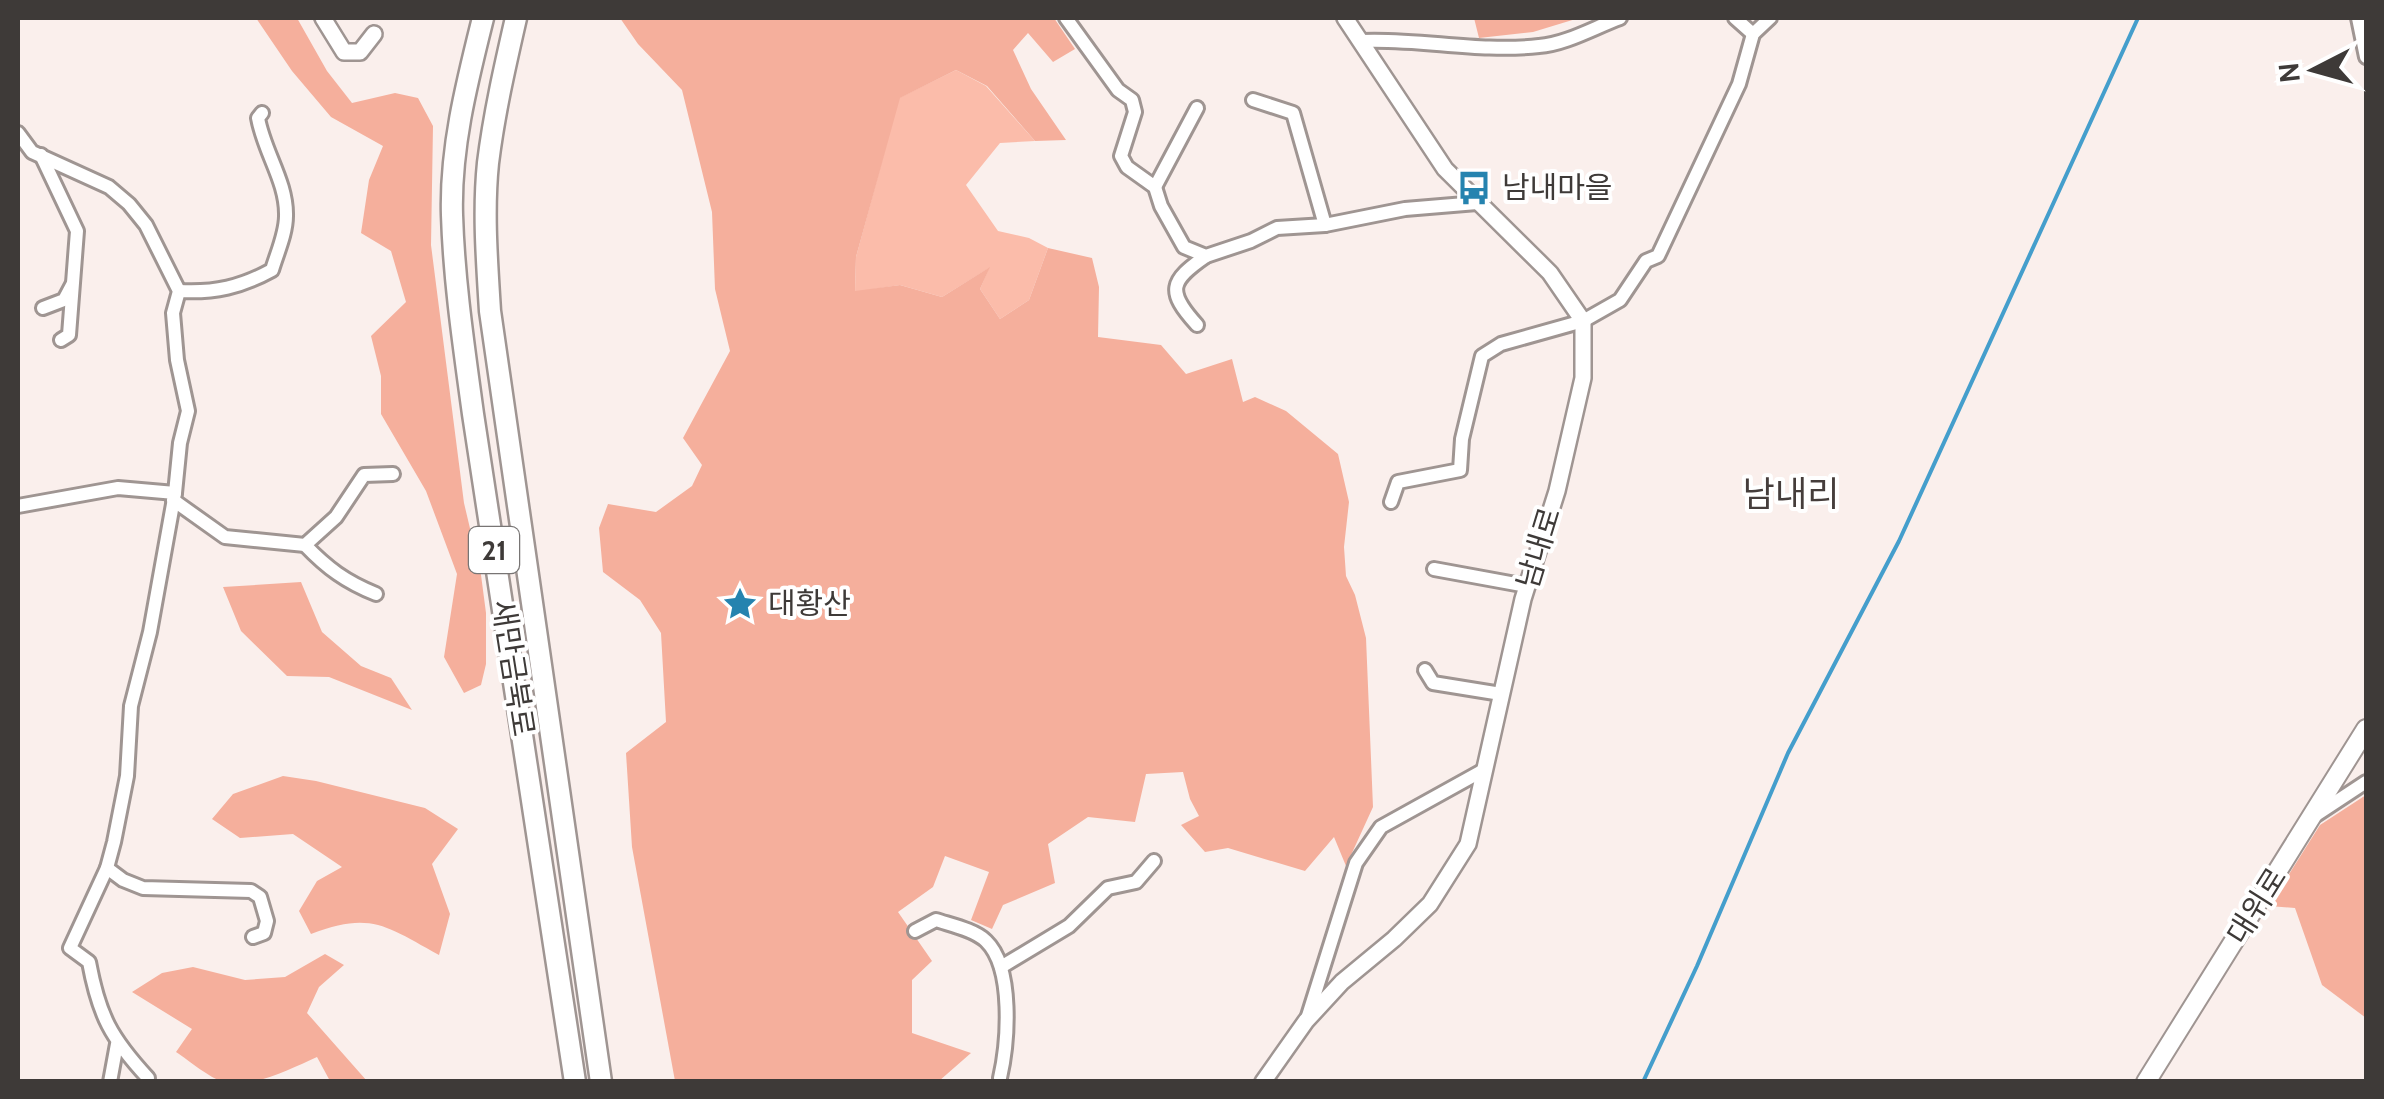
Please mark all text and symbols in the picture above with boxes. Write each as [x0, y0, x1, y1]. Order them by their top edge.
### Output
north arrow [2264, 20, 2364, 120]
text: N [2271, 61, 2307, 84]
bus stop icon: 남내마을 [1455, 169, 1493, 207]
place label: 남내마을 [1502, 169, 1612, 206]
district label: 남내리 [1743, 472, 1839, 515]
street label: 남내로 [1509, 503, 1568, 593]
road number: 21 [469, 527, 519, 573]
place icon: 대황산 [721, 585, 759, 623]
place label: 대황산 [768, 585, 851, 622]
street label: 새만금북로 [484, 597, 543, 739]
street label: 대위로 [2219, 861, 2294, 951]

